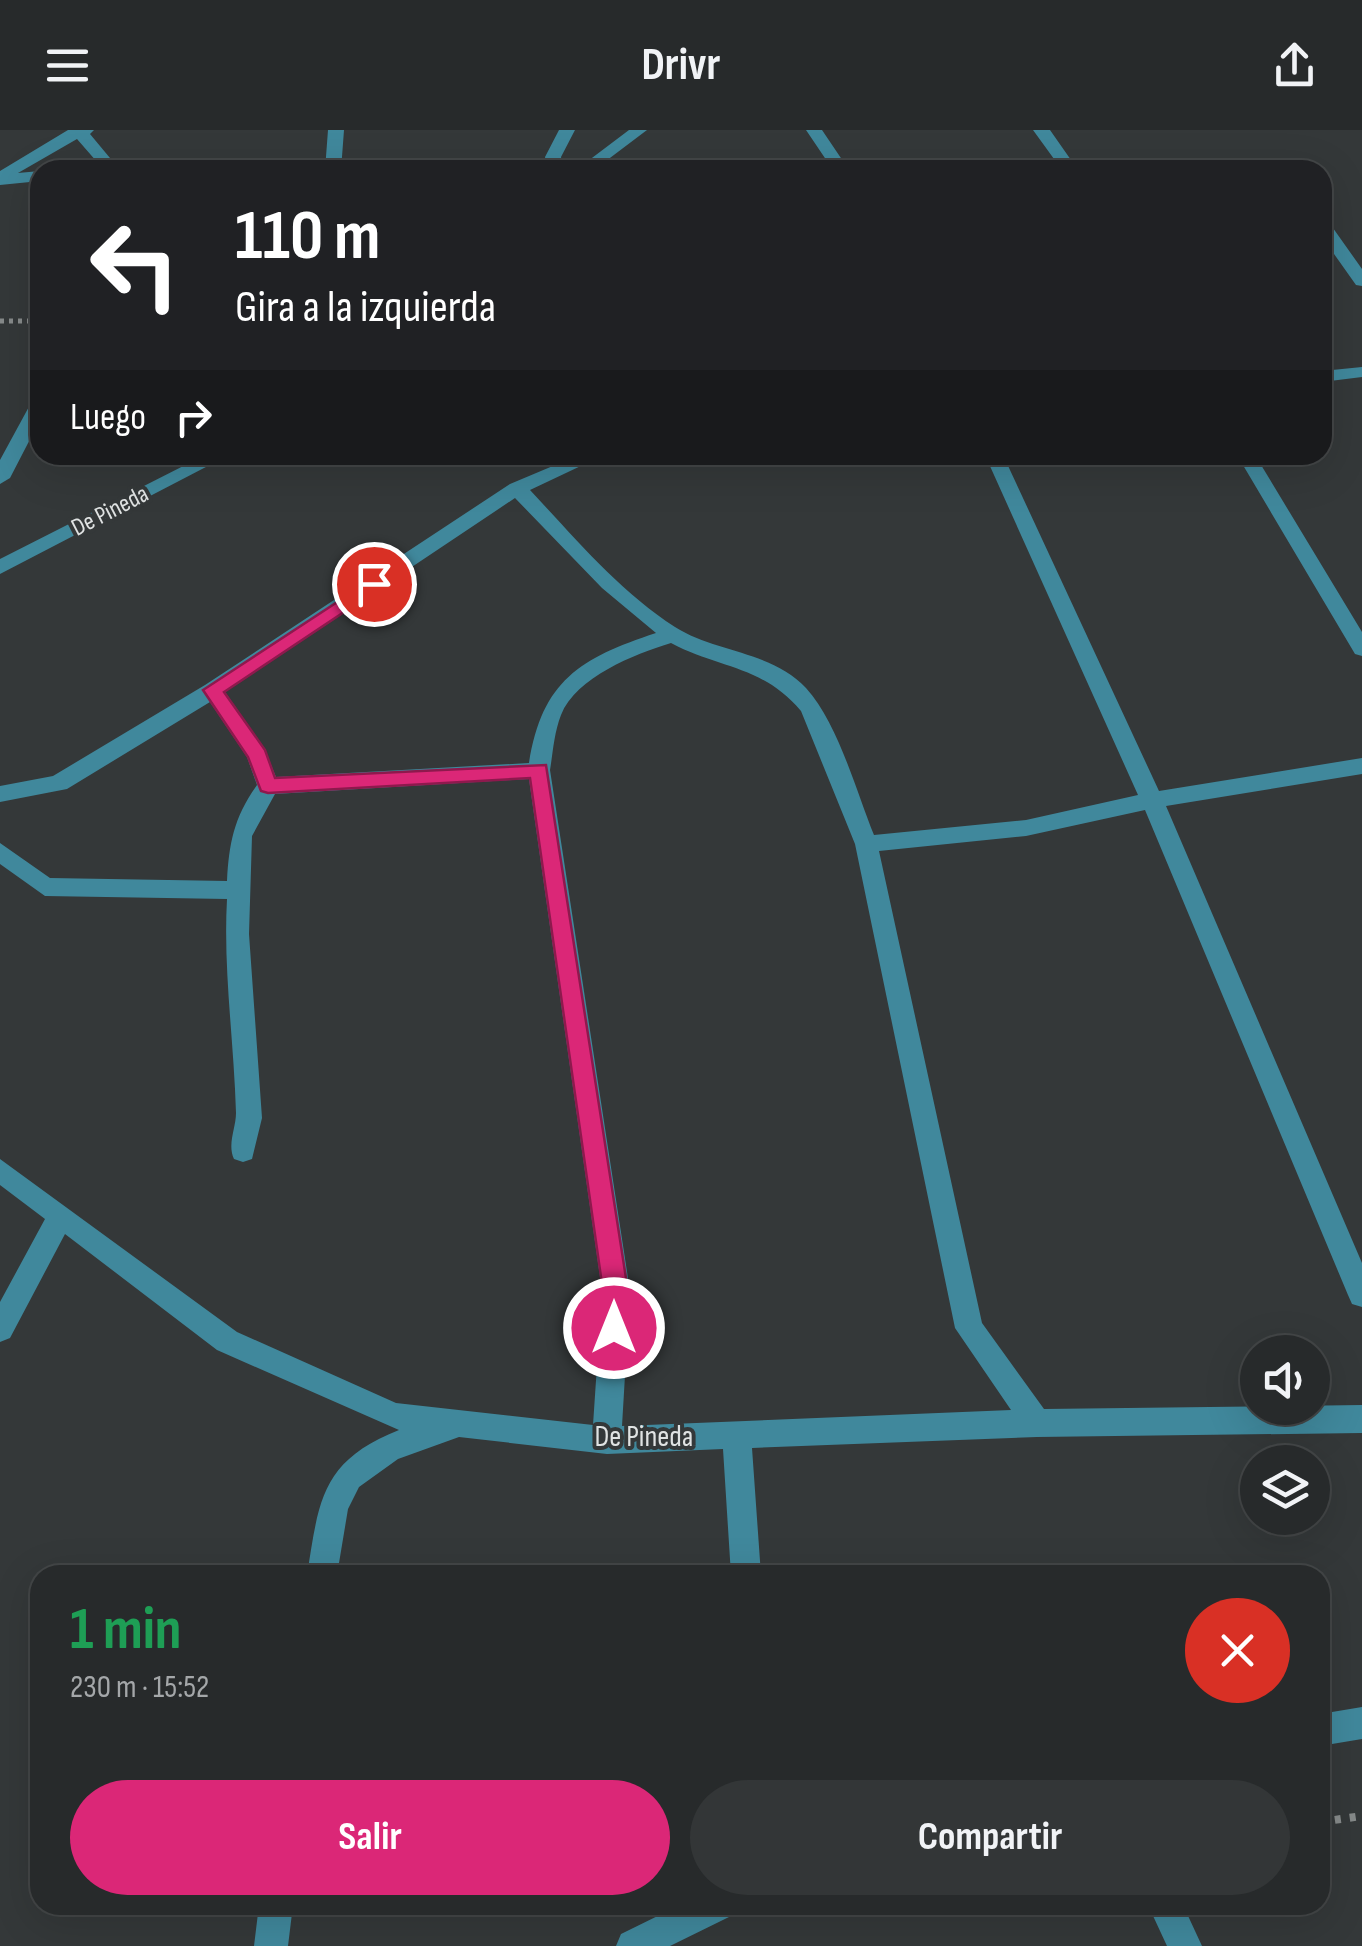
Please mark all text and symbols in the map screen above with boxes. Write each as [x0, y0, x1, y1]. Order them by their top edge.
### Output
icon: menu [40, 38, 95, 93]
text: Drivr [641, 38, 721, 93]
icon: share [1267, 38, 1322, 93]
text: 110 m [235, 195, 381, 279]
icon: left [70, 200, 200, 330]
text: Gira a la izquierda [235, 280, 496, 335]
icon: right [166, 390, 221, 445]
text: Luego [70, 395, 146, 440]
street label: De Pineda [66, 479, 154, 543]
pin [332, 542, 417, 627]
icon: arrive [347, 557, 402, 612]
position arrow [562, 1276, 666, 1380]
map controls [1240, 1335, 1330, 1535]
button: sound [1240, 1335, 1330, 1425]
street label: De Pineda [595, 1419, 693, 1455]
button: layers [1240, 1445, 1330, 1535]
text: 1 min [70, 1594, 182, 1666]
button: close [1185, 1598, 1290, 1703]
text: 230 m · 15:52 [70, 1668, 209, 1707]
button: Salir [70, 1780, 670, 1895]
button: Compartir [690, 1780, 1290, 1895]

